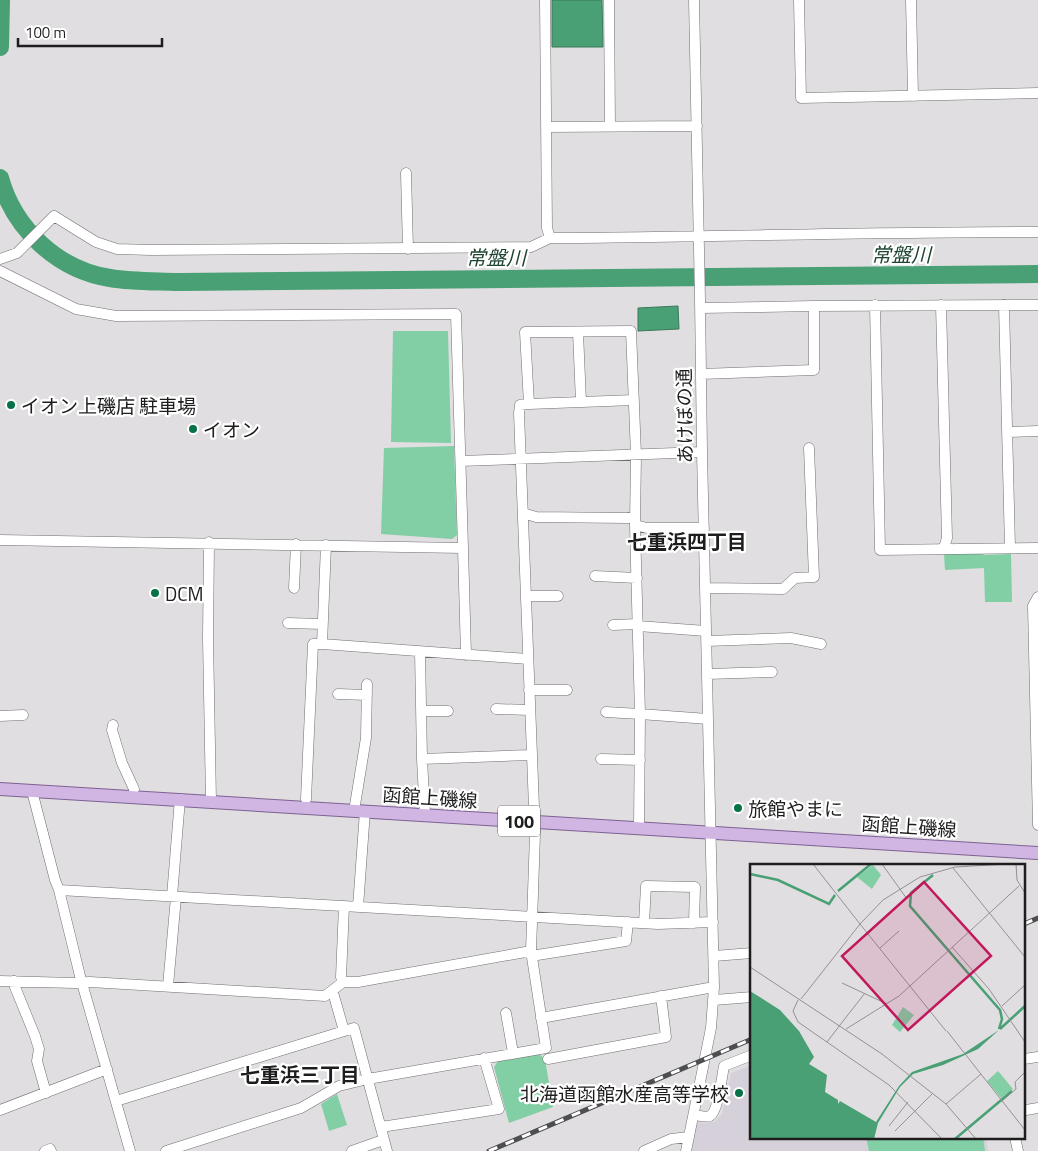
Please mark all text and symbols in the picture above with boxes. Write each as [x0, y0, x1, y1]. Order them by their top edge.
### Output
scale bar [18, 15, 161, 47]
text: 100 m [25, 21, 66, 44]
water label: 常盤川 [871, 239, 933, 270]
water label: 常盤川 [466, 242, 528, 273]
street label: あけぼの通 [669, 368, 699, 464]
place label: イオン上磯店 駐車場 [21, 391, 196, 420]
marker: イオン上磯店 駐車場 [5, 399, 17, 411]
place label: イオン [203, 415, 260, 444]
marker: イオン [187, 423, 199, 435]
district label: 七重浜四丁目 [627, 526, 747, 557]
place label: DCM [165, 579, 204, 608]
marker: DCM [149, 587, 161, 599]
street label: 函館上磯線 [382, 779, 478, 815]
place label: 旅館やまに [748, 794, 843, 823]
marker: 旅館やまに [732, 802, 744, 814]
road number: 100 [498, 806, 540, 836]
street label: 函館上磯線 [861, 808, 957, 844]
inset map [750, 864, 1026, 1138]
district label: 七重浜三丁目 [240, 1059, 360, 1090]
place label: 北海道函館水産高等学校 [520, 1079, 729, 1108]
marker: 北海道函館水産高等学校 [733, 1087, 745, 1099]

